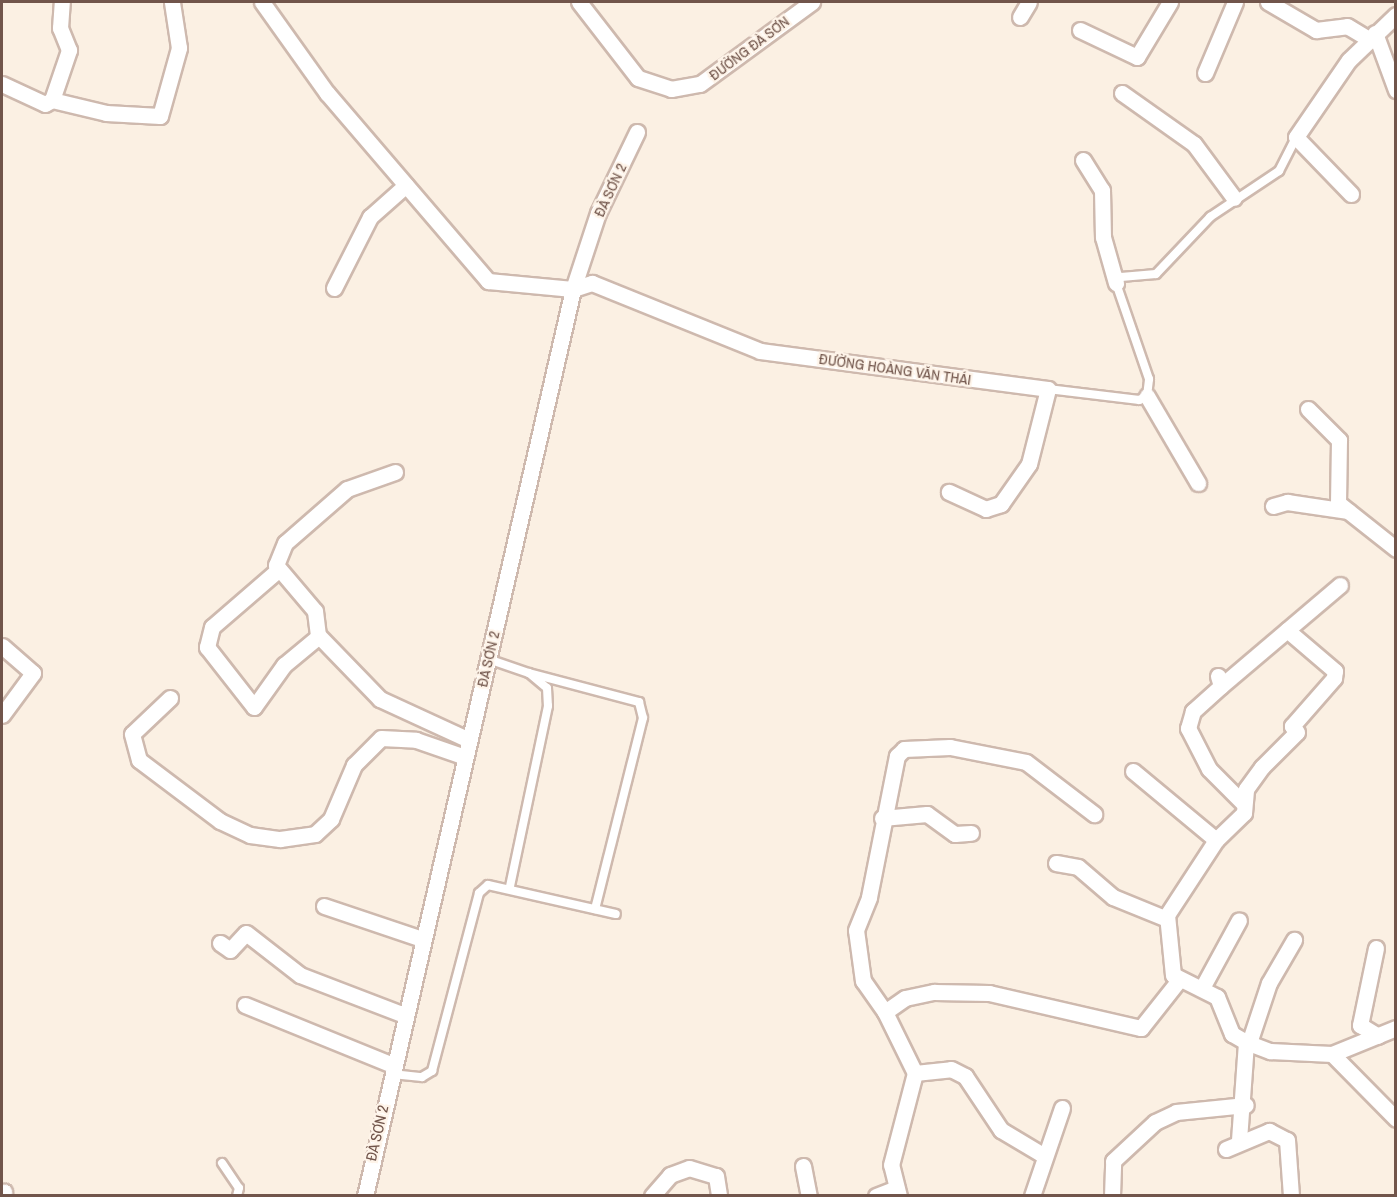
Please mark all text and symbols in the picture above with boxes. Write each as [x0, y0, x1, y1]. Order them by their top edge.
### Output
street label: ĐƯỜNG ĐÀ SƠN [705, 12, 793, 84]
street label: ĐÀ SƠN 2 [590, 160, 630, 220]
street label: ĐƯỜNG HOÀNG VĂN THÁI [818, 349, 972, 389]
street label: ĐÀ SƠN 2 [473, 629, 503, 689]
street label: ĐÀ SƠN 2 [362, 1103, 392, 1163]

